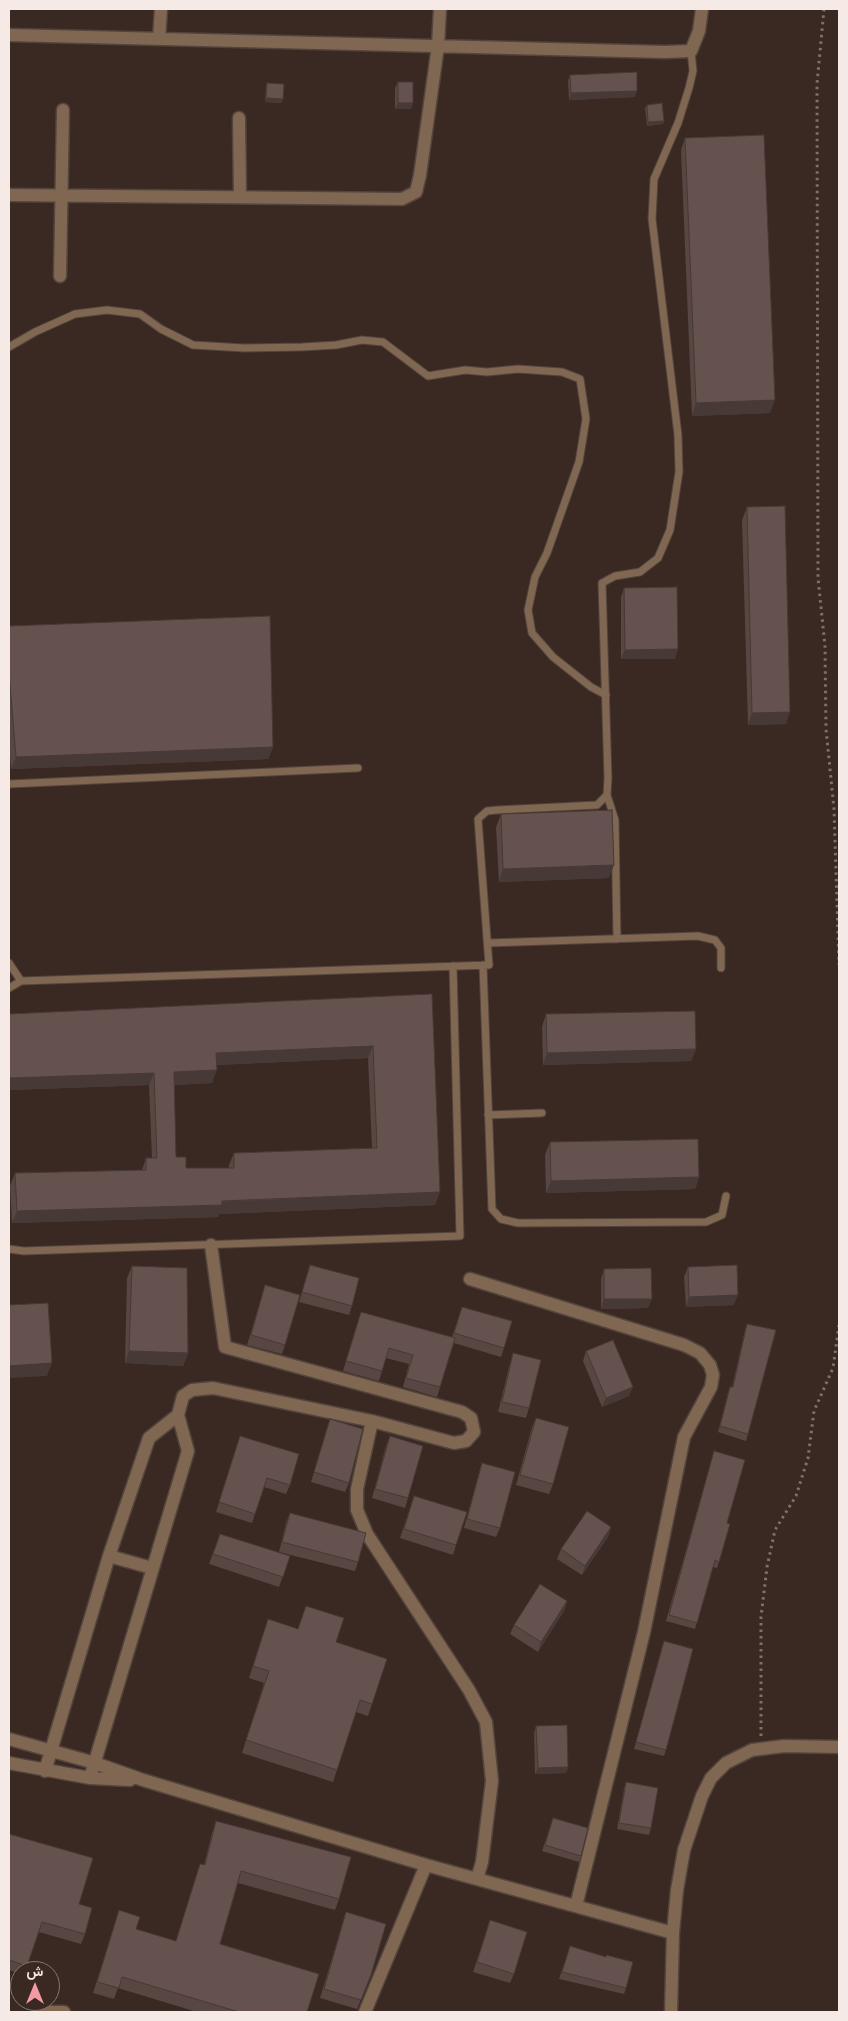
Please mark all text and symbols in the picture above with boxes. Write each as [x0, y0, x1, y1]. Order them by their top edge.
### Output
north arrow [10, 1961, 60, 2011]
text: ش [27, 1963, 43, 1980]

